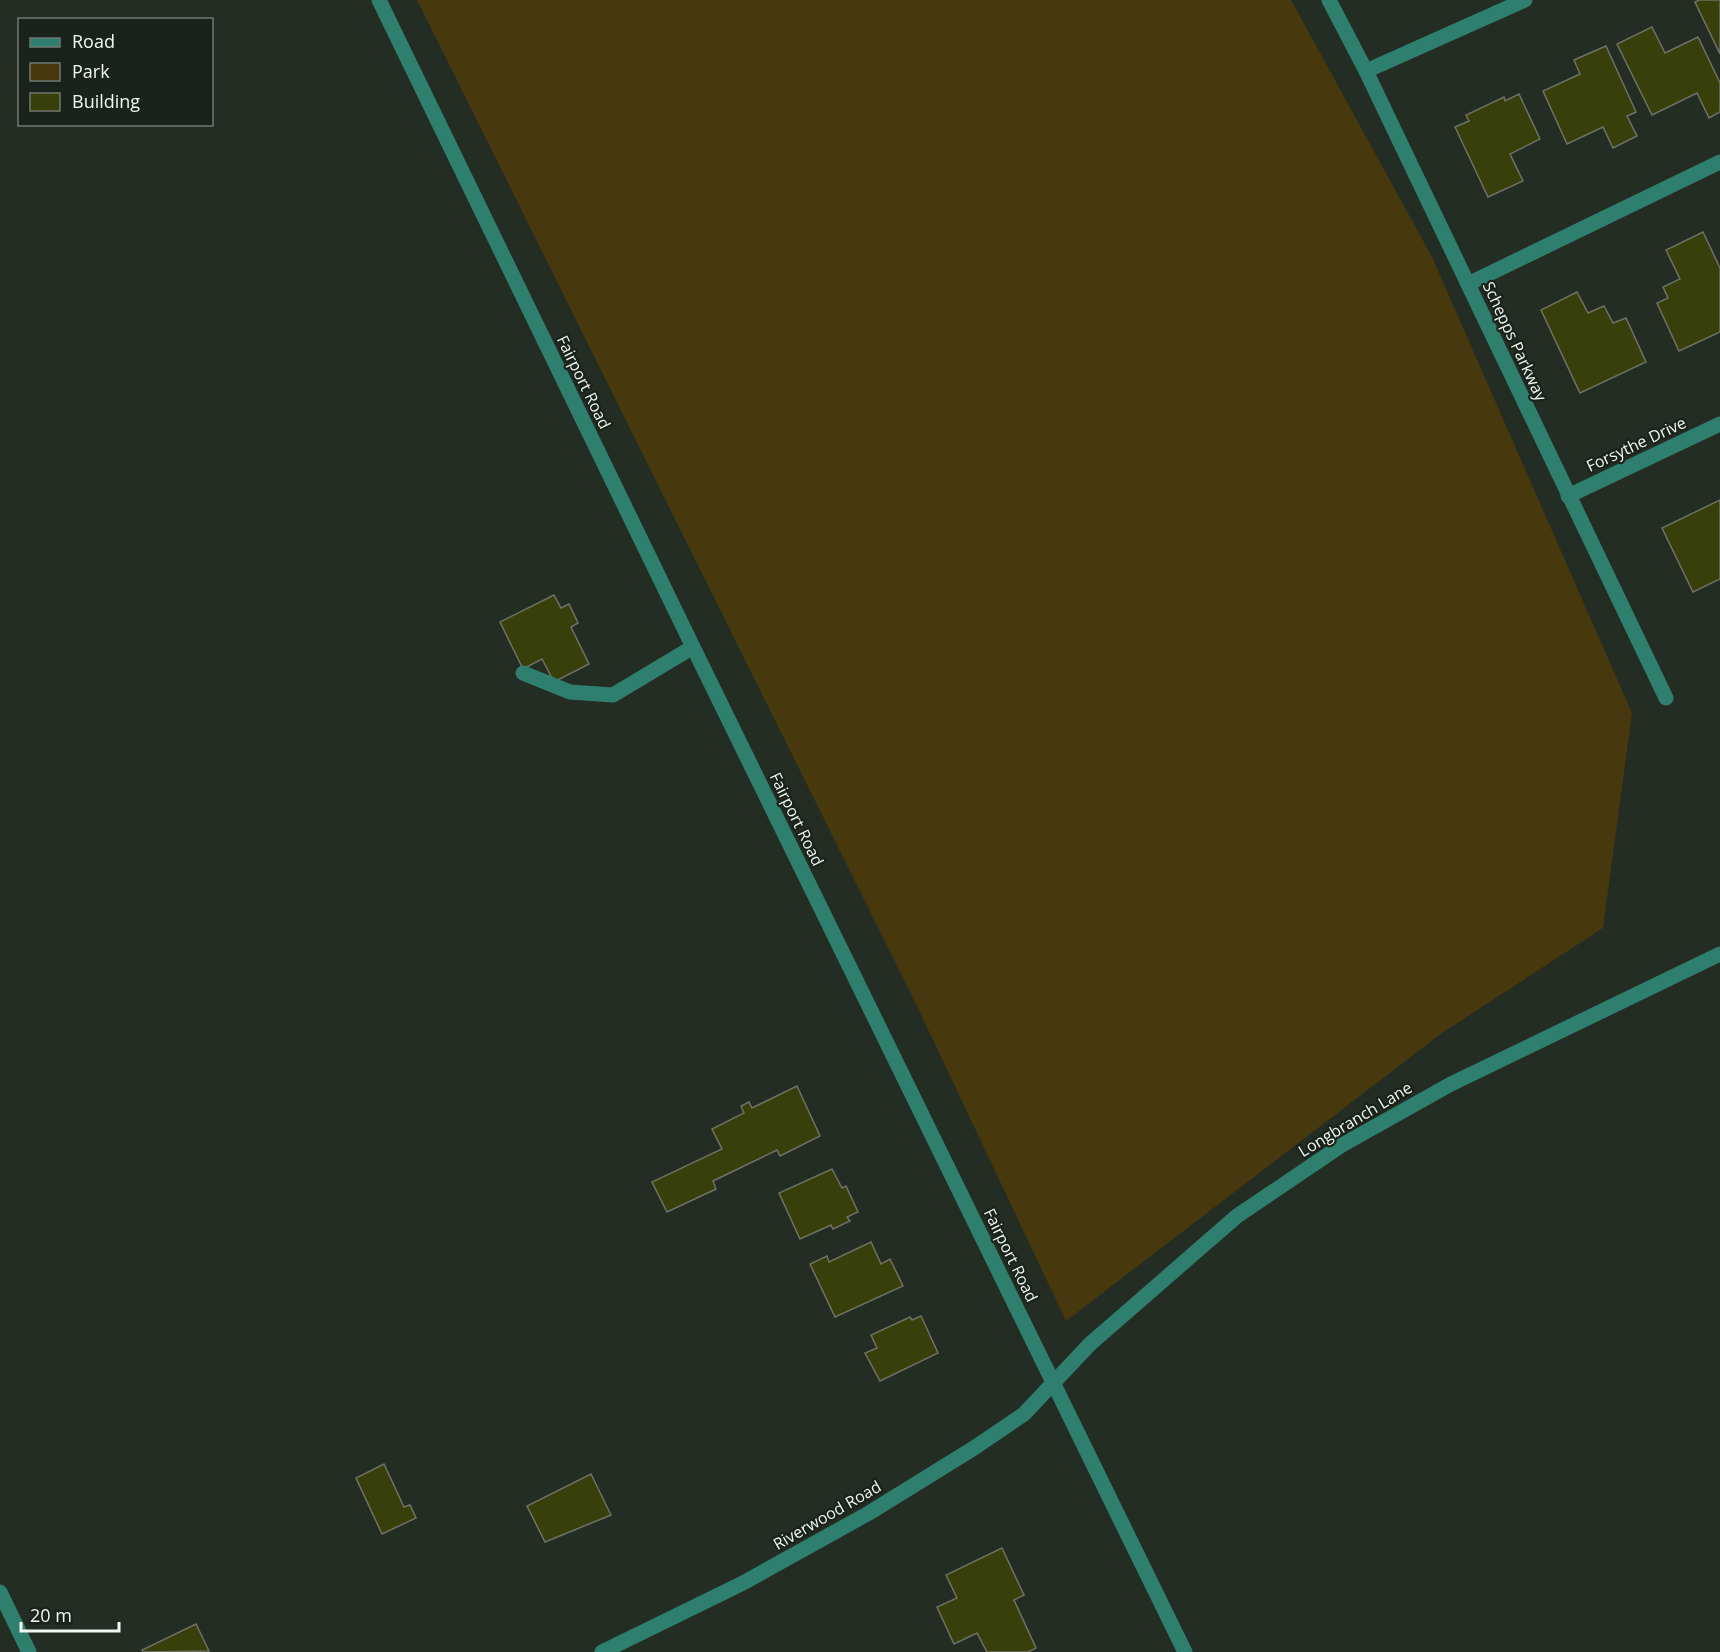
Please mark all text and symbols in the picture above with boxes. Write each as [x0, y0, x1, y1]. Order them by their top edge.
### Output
legend [18, 18, 213, 126]
text: Road [72, 29, 115, 53]
text: Park [72, 59, 110, 83]
text: Building [72, 89, 140, 113]
street label: Schepps Parkway [1478, 278, 1553, 405]
street label: Fairport Road [552, 331, 616, 433]
street label: Forsythe Drive [1582, 411, 1690, 477]
street label: Fairport Road [765, 768, 829, 870]
street label: Longbranch Lane [1294, 1076, 1416, 1162]
street label: Fairport Road [979, 1204, 1043, 1306]
street label: Riverwood Road [769, 1475, 885, 1555]
scale bar [21, 1595, 118, 1633]
text: 20 m [30, 1603, 72, 1627]

